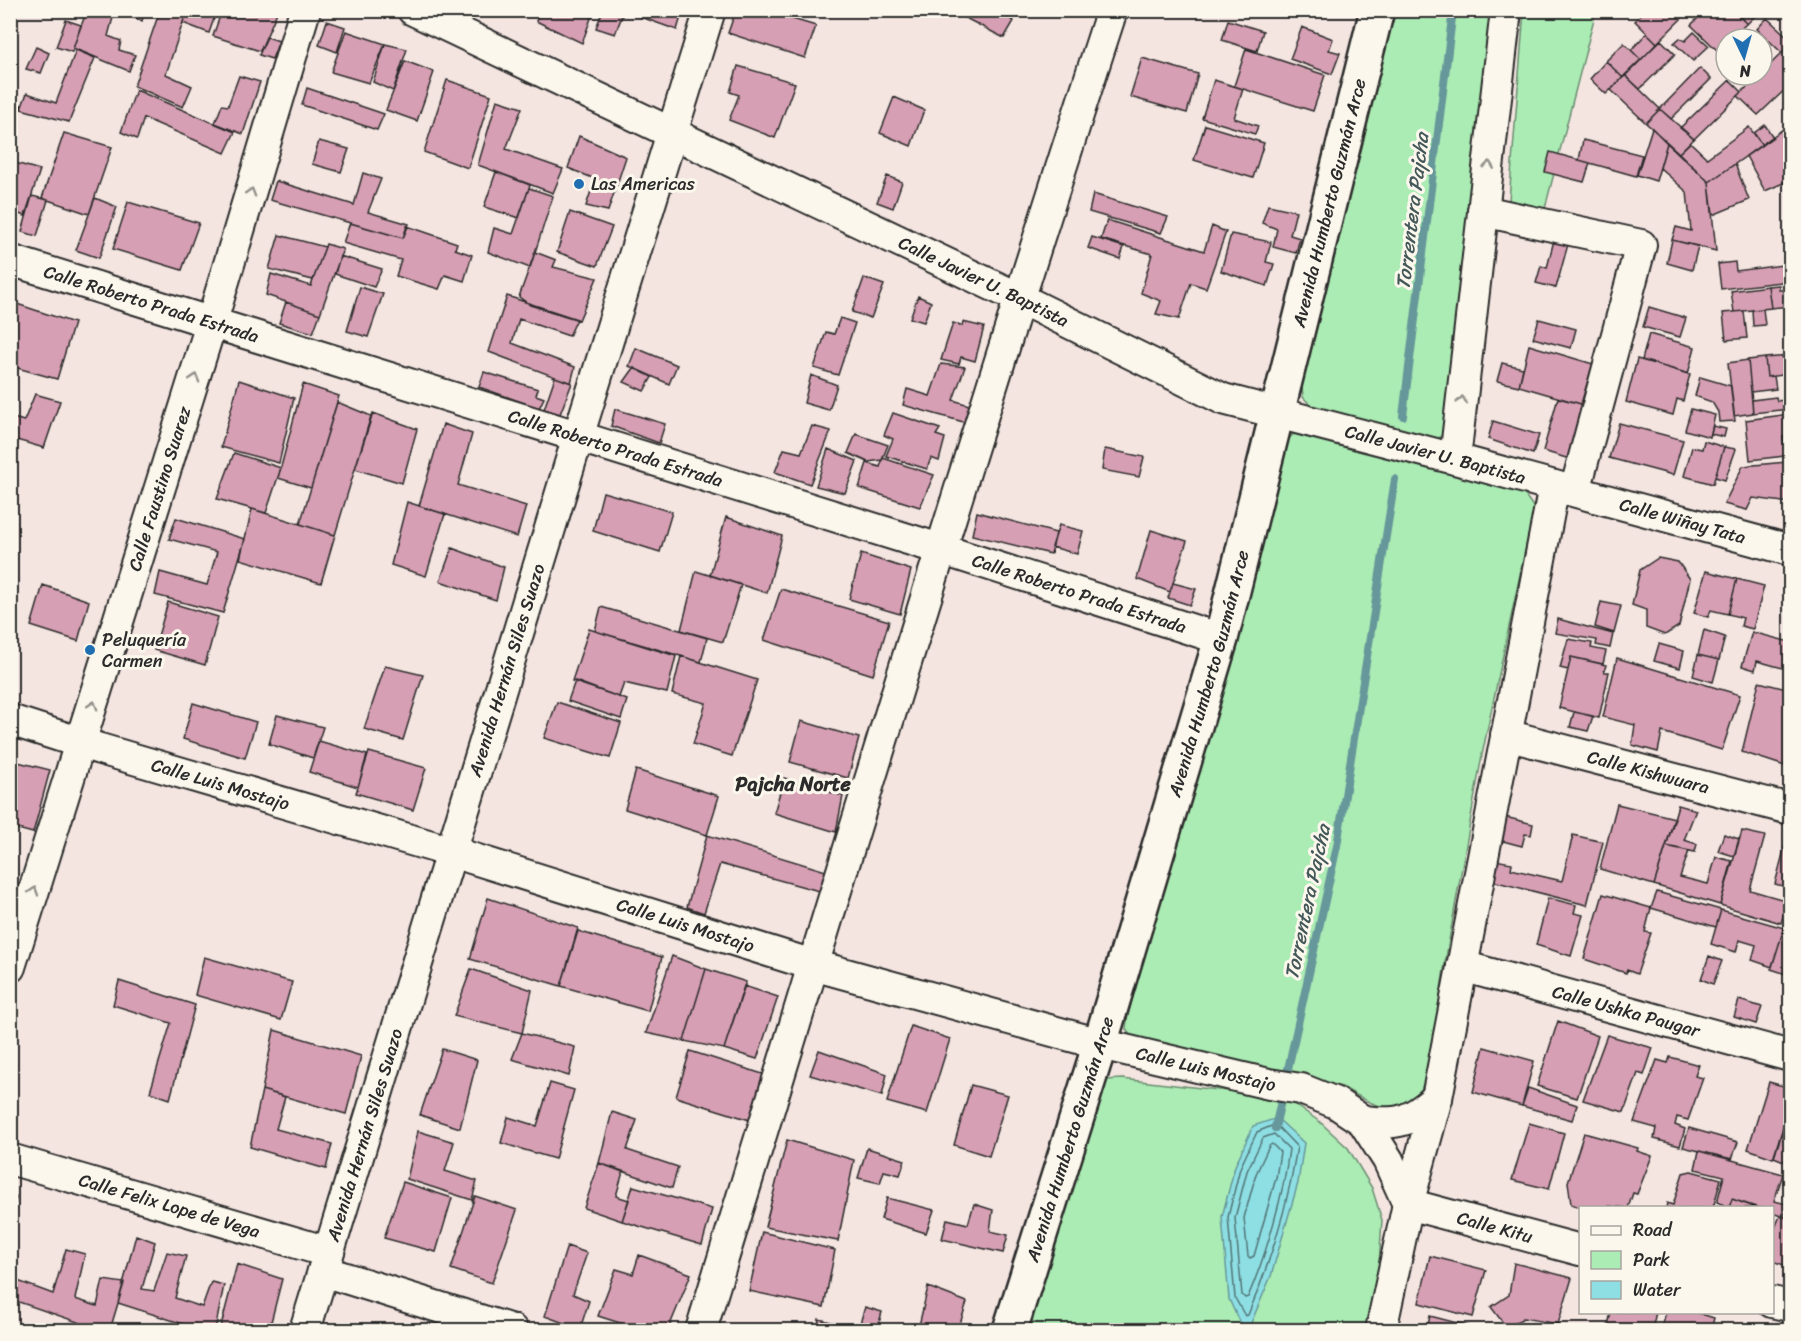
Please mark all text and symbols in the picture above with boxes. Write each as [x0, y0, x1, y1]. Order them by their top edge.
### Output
north arrow [1714, 27, 1774, 87]
text: N [1738, 56, 1753, 86]
street label: Avenida Humberto Guzmán Arce [1283, 75, 1375, 332]
water label: Torrentera Pajcha [1386, 129, 1440, 291]
one-way arrow [1482, 160, 1494, 170]
place label: Las Americas [591, 168, 696, 200]
marker: Las Americas [572, 177, 586, 191]
one-way arrow [244, 187, 256, 198]
street label: Calle Javier U. Baptista [893, 227, 1074, 336]
street label: Calle Roberto Prada Estrada [40, 255, 263, 352]
one-way arrow [187, 373, 200, 384]
one-way arrow [1455, 396, 1468, 405]
street label: Calle Roberto Prada Estrada [504, 400, 727, 497]
street label: Calle Faustino Suarez [119, 402, 200, 575]
street label: Calle Javier U. Baptista [1341, 415, 1529, 493]
street label: Calle Wiñay Tata [1616, 488, 1749, 553]
street label: Calle Roberto Prada Estrada [968, 544, 1190, 643]
street label: Avenida Humberto Guzmán Arce [1158, 547, 1258, 802]
street label: Avenida Hernán Siles Suazo [459, 560, 554, 782]
place label: Peluquería Carmen [102, 624, 187, 677]
marker: Peluquería Carmen [83, 643, 97, 657]
one-way arrow [86, 700, 98, 711]
street label: Calle Kishwuara [1584, 741, 1713, 803]
street label: Calle Luis Mostajo [147, 749, 293, 820]
district label: Pajcha Norte [735, 767, 851, 802]
water label: Torrentera Pajcha [1274, 820, 1341, 983]
one-way arrow [27, 886, 40, 897]
street label: Calle Luis Mostajo [613, 888, 758, 962]
street label: Calle Ushka Paugar [1549, 975, 1705, 1047]
street label: Avenida Humberto Guzmán Arce [1016, 1013, 1123, 1267]
street label: Avenida Hernán Siles Suazo [317, 1024, 412, 1246]
street label: Calle Luis Mostajo [1133, 1037, 1278, 1101]
street label: Calle Felix Lope de Vega [75, 1164, 264, 1247]
street label: Calle Kitu [1453, 1202, 1537, 1253]
legend [1579, 1206, 1774, 1314]
text: Road [1633, 1214, 1673, 1246]
text: Park [1633, 1244, 1670, 1276]
text: Water [1633, 1274, 1682, 1306]

